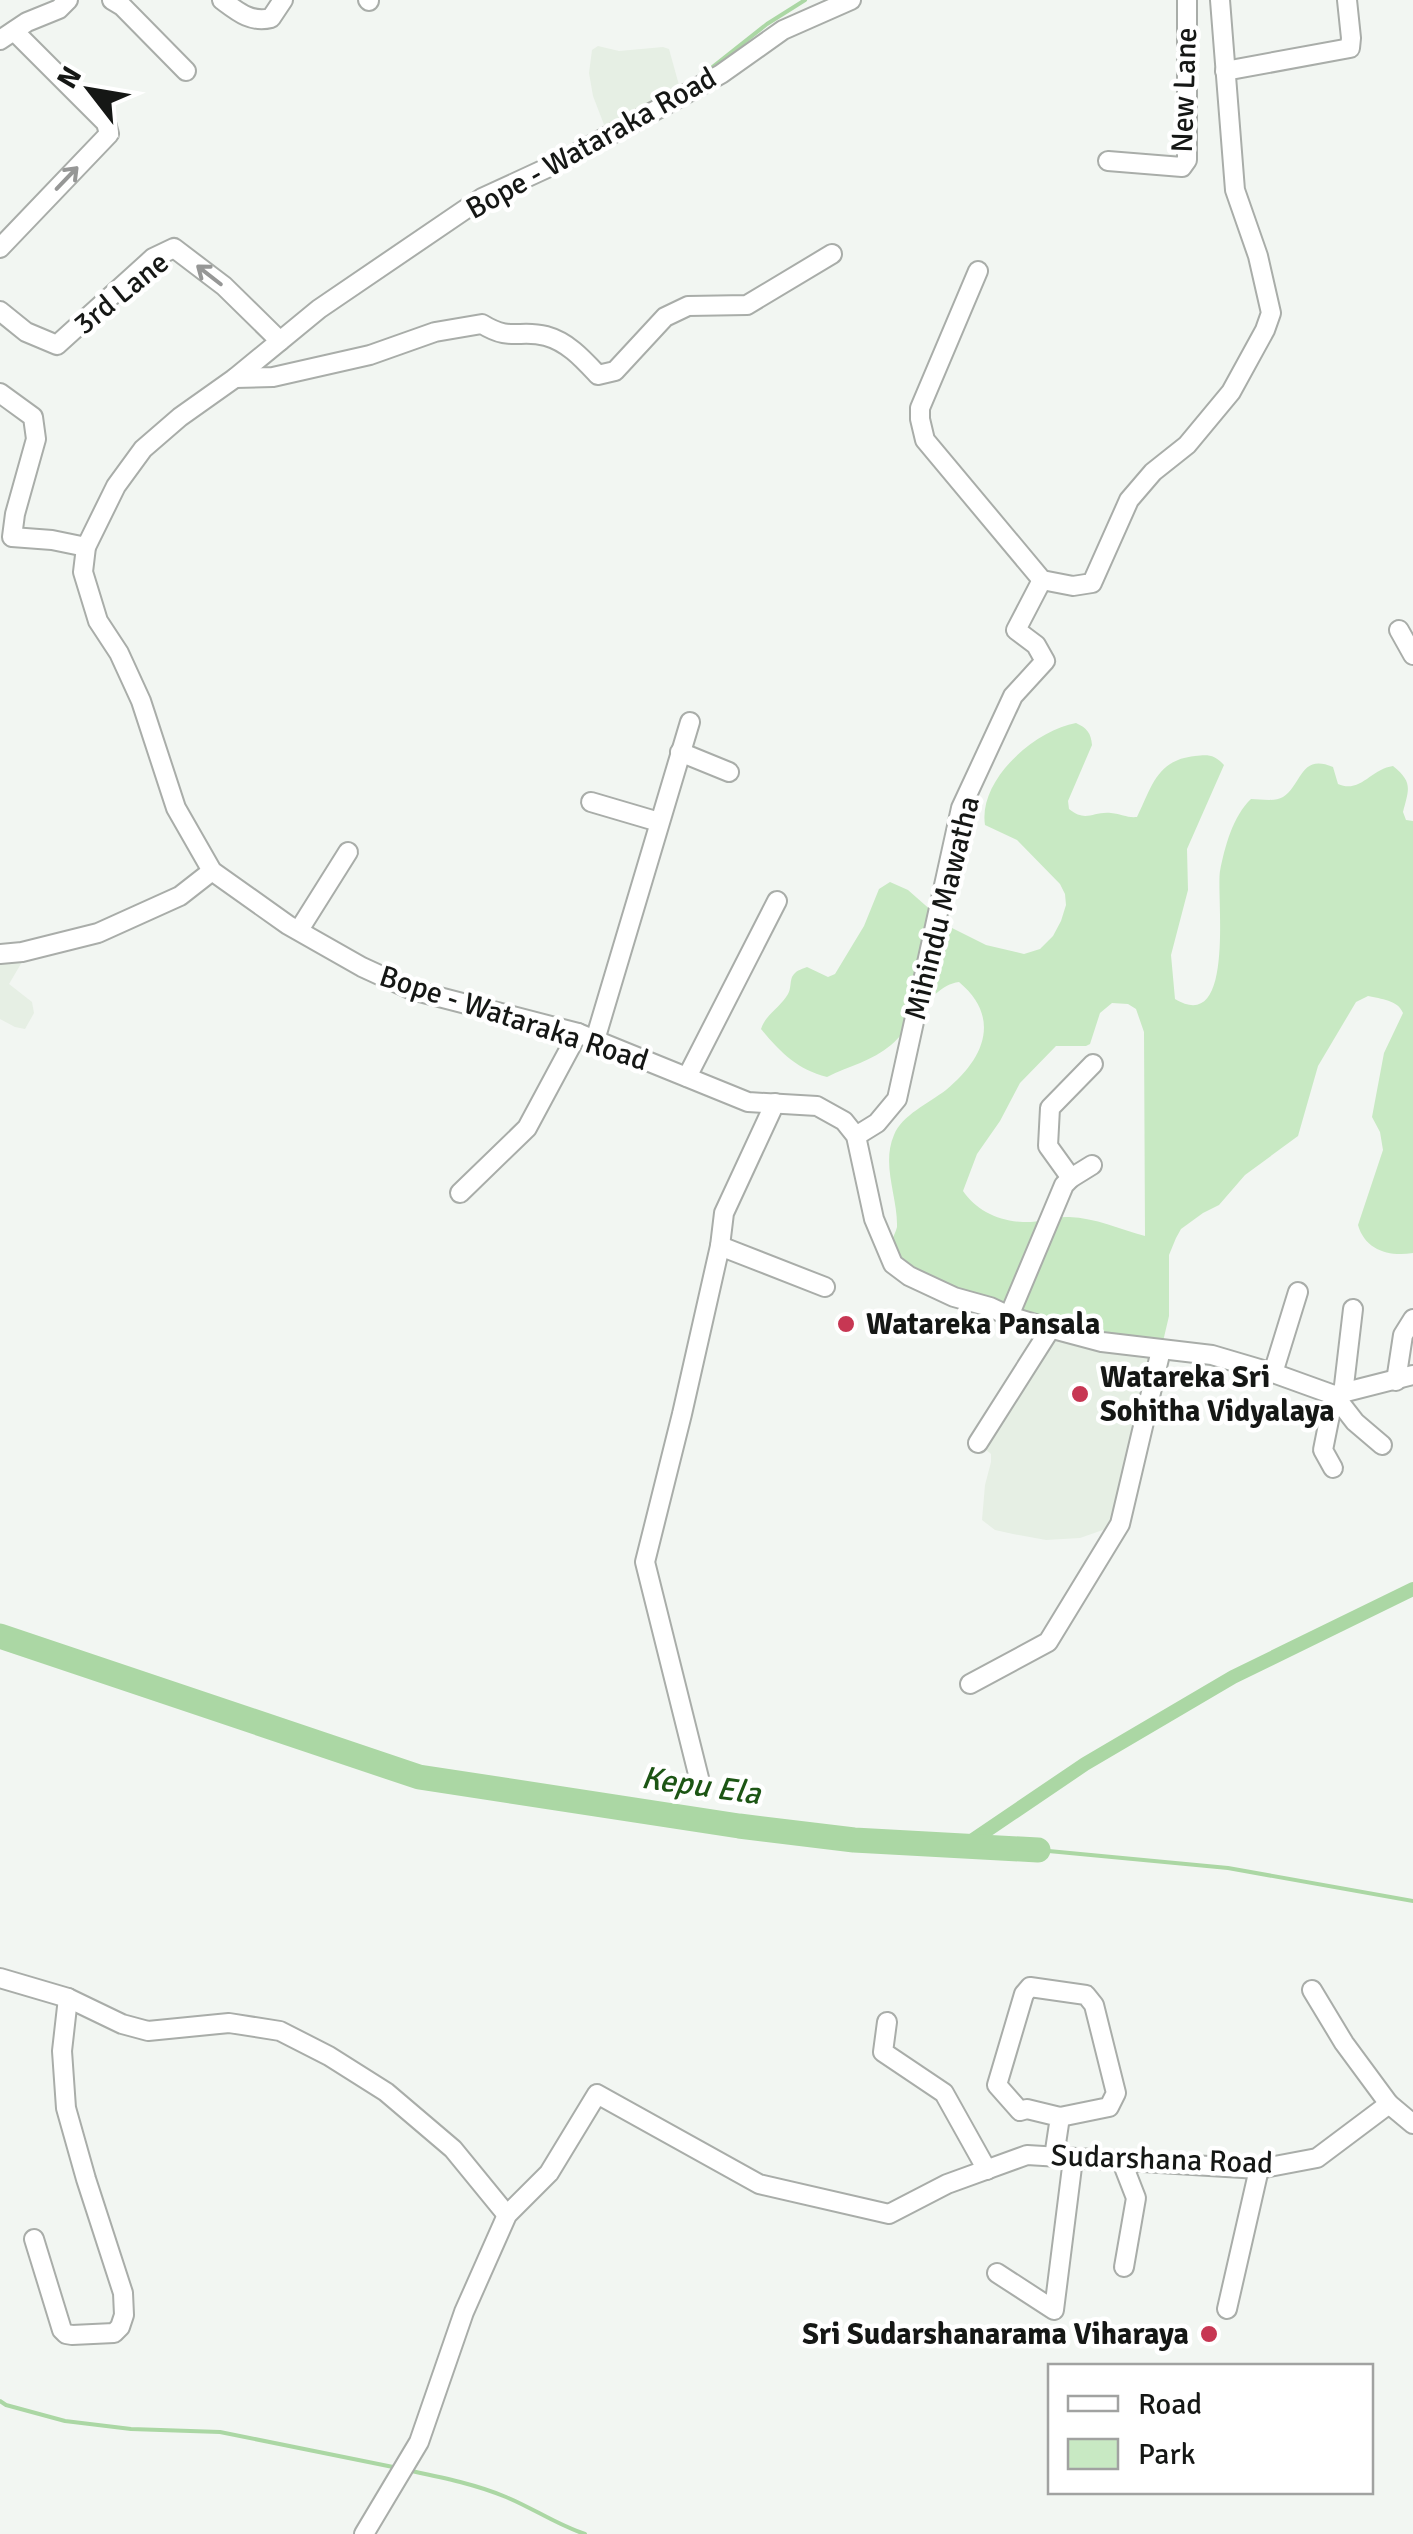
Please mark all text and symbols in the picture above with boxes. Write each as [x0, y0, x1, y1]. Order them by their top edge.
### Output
street label: New Lane [1164, 27, 1205, 153]
north arrow [40, 40, 140, 140]
street label: Bope - Wataraka Road [460, 59, 723, 228]
text: N [50, 61, 89, 95]
one-way arrow [55, 166, 79, 190]
street label: 3rd Lane [66, 244, 176, 343]
one-way arrow [196, 264, 223, 285]
street label: Mihindu Mawatha [897, 792, 988, 1024]
street label: Bope - Wataraka Road [375, 958, 653, 1079]
place label: Watareka Pansala [866, 1306, 1100, 1343]
marker: Watareka Pansala [835, 1313, 857, 1335]
place label: Watareka Sri Sohitha Vidyalaya [1100, 1359, 1335, 1430]
marker: Watareka Sri Sohitha Vidyalaya [1069, 1383, 1091, 1405]
water label: Kepu Ela [639, 1758, 764, 1813]
street label: Sudarshana Road [1050, 2137, 1274, 2182]
place label: Sri Sudarshanarama Viharaya [802, 2316, 1189, 2353]
marker: Sri Sudarshanarama Viharaya [1198, 2323, 1220, 2345]
legend [1048, 2364, 1373, 2494]
text: Road [1138, 2386, 1202, 2423]
text: Park [1138, 2436, 1196, 2473]

